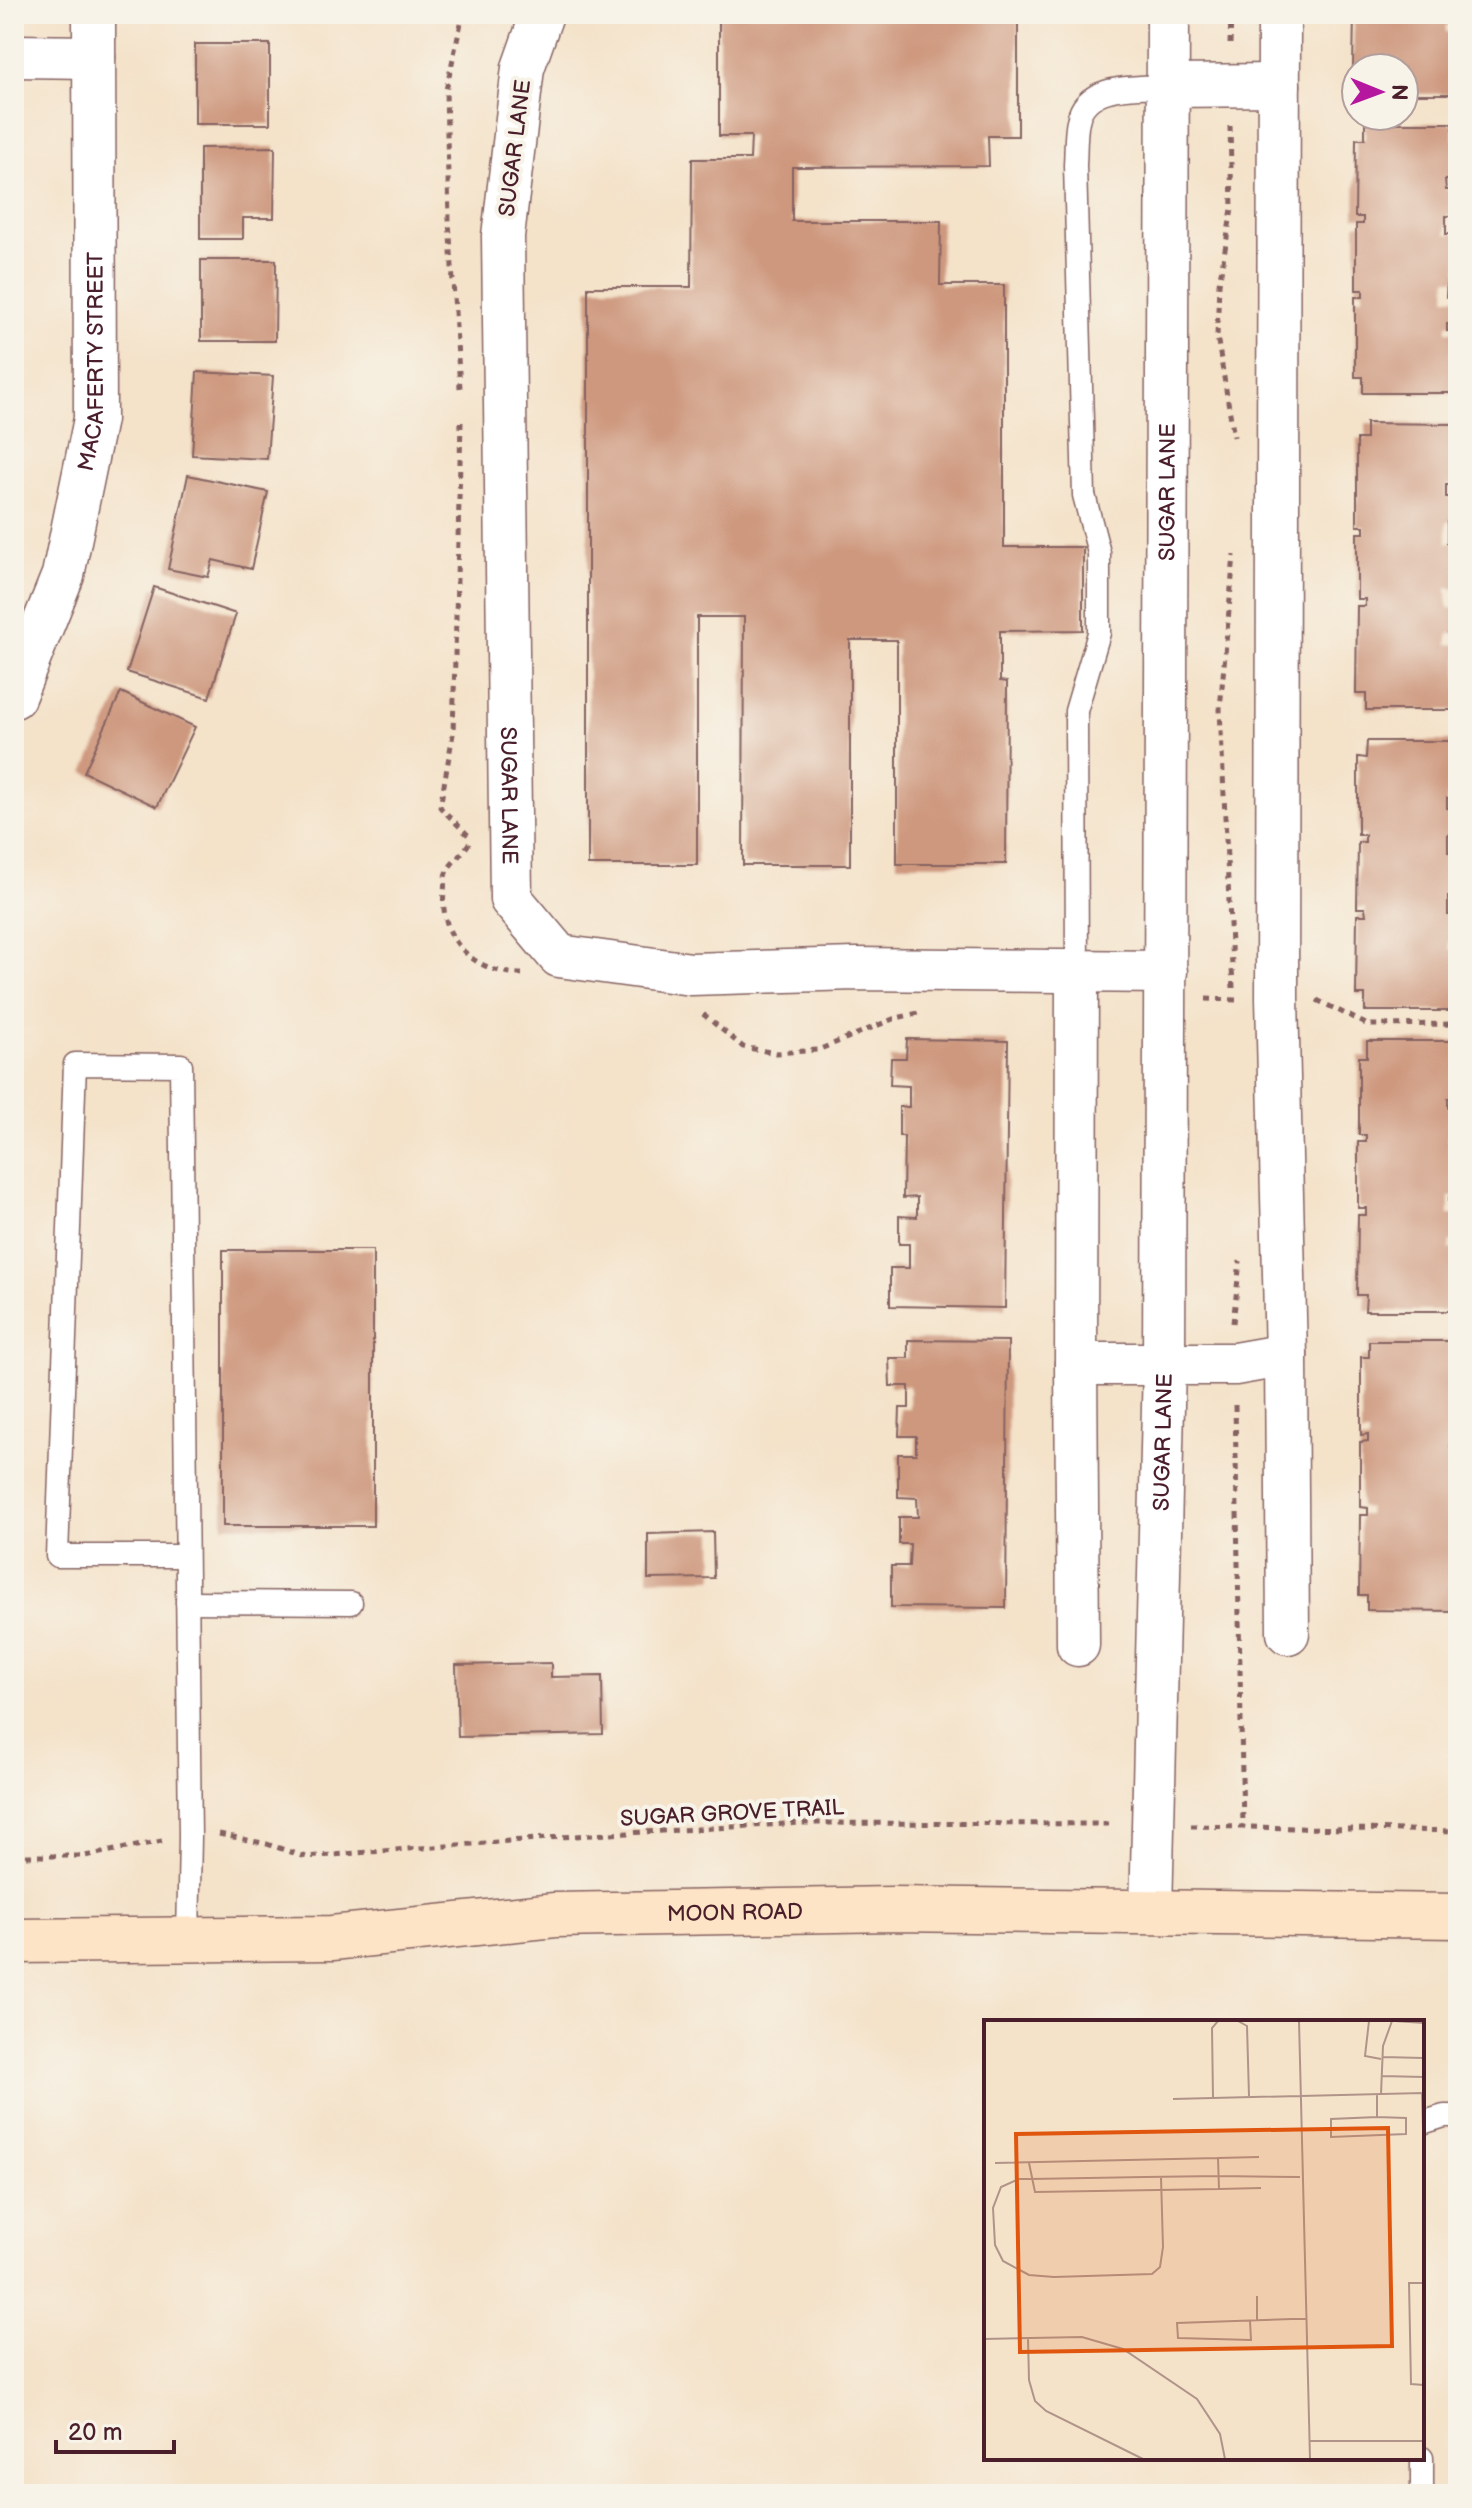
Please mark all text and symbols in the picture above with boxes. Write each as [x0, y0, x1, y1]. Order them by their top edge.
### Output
north arrow [1340, 52, 1420, 132]
street label: SUGAR LANE [494, 78, 537, 218]
text: N [1385, 84, 1412, 101]
street label: MACAFERTY STREET [73, 252, 110, 474]
street label: SUGAR LANE [1154, 423, 1182, 561]
street label: SUGAR LANE [494, 726, 523, 865]
street label: SUGAR LANE [1149, 1373, 1179, 1511]
street label: SUGAR GROVE TRAIL [619, 1794, 845, 1833]
street label: MOON ROAD [667, 1899, 803, 1928]
inset map [984, 2020, 1424, 2460]
scale bar [56, 2404, 174, 2454]
text: 20 m [68, 2418, 123, 2447]

